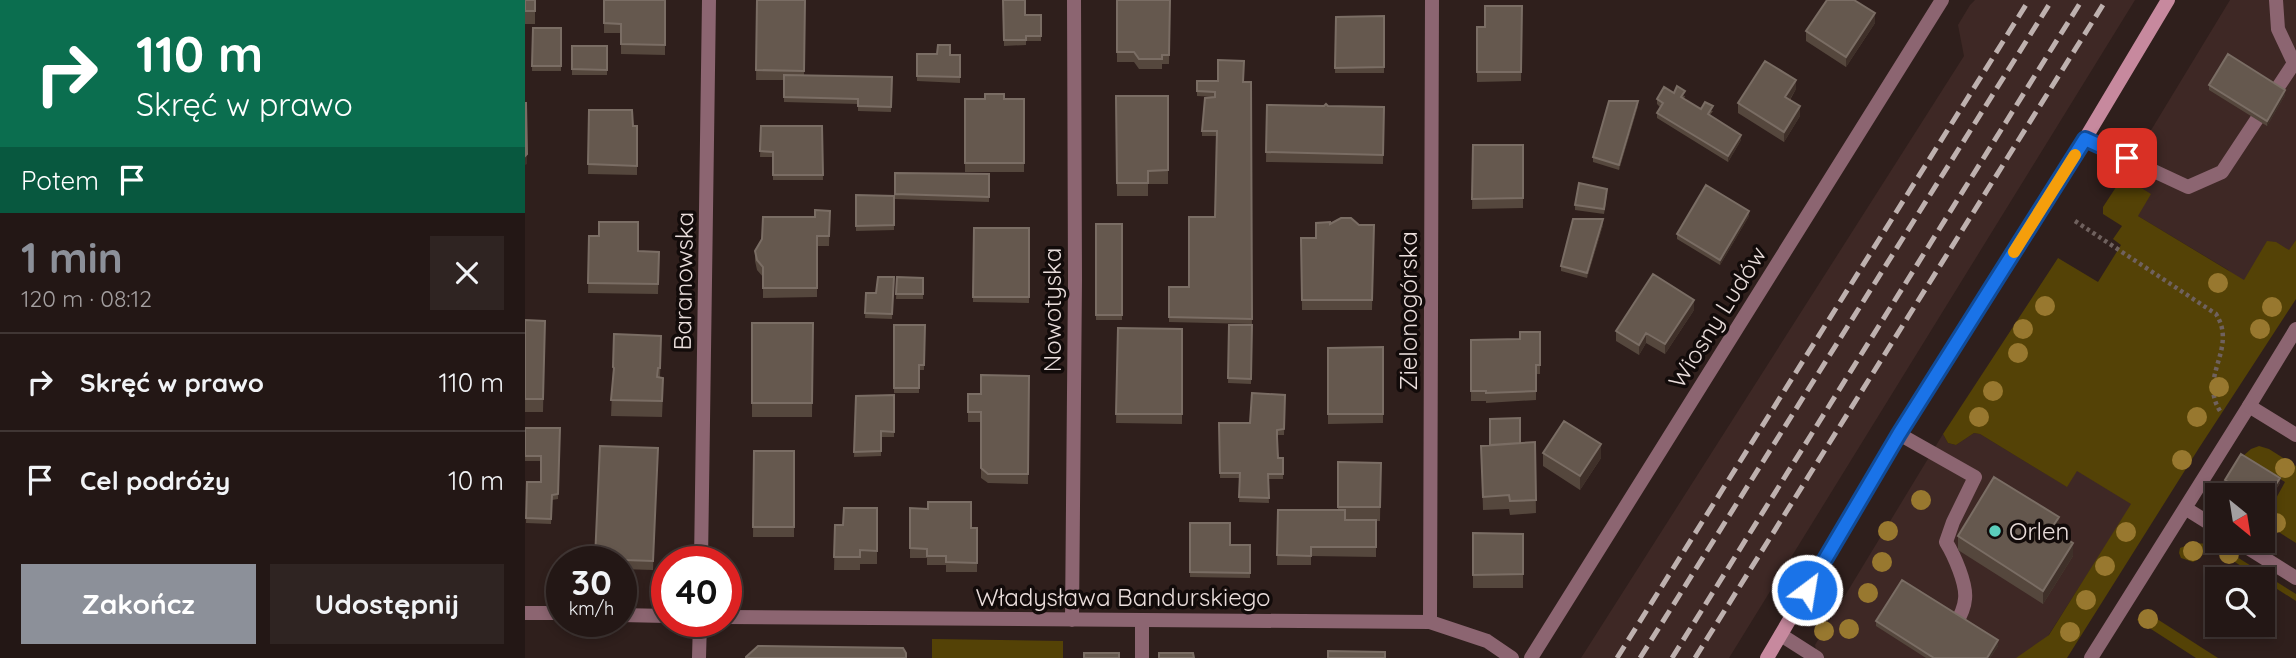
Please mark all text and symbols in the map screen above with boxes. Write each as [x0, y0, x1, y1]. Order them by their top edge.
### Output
text: 110 m [136, 23, 263, 84]
icon: right [21, 28, 112, 119]
text: Skręć w prawo [136, 84, 353, 124]
pin [2097, 128, 2157, 188]
icon: arrive [2108, 139, 2146, 177]
icon: arrive [113, 161, 151, 199]
text: Potem [21, 164, 99, 197]
street label: Baranowska [667, 211, 699, 351]
text: 1 min [21, 231, 123, 284]
street label: Zielonogórska [1393, 231, 1423, 391]
button: close [430, 236, 504, 310]
street label: Wiosny Ludów [1661, 241, 1773, 393]
street label: Nowotyska [1037, 248, 1067, 372]
text: 120 m · 08:12 [21, 284, 152, 313]
icon: right [21, 363, 59, 401]
text: Skręć w prawo [80, 366, 264, 399]
text: 110 m [438, 366, 504, 399]
icon: arrive [21, 461, 59, 499]
text: Cel podróży [80, 464, 230, 497]
text: 10 m [448, 464, 504, 497]
north arrow [2205, 483, 2275, 553]
map controls [2205, 483, 2275, 637]
place label: Orlen [2009, 516, 2069, 546]
marker: Orlen [1987, 523, 2003, 539]
speed limit sign: 40 [651, 546, 742, 637]
position arrow [1770, 553, 1844, 627]
text: 30 [571, 560, 612, 604]
button: Zakończ [21, 564, 256, 644]
button: Udostępnij [270, 564, 504, 644]
button: search [2205, 567, 2275, 637]
street label: Władysława Bandurskiego [975, 582, 1271, 612]
text: km/h [569, 597, 614, 620]

